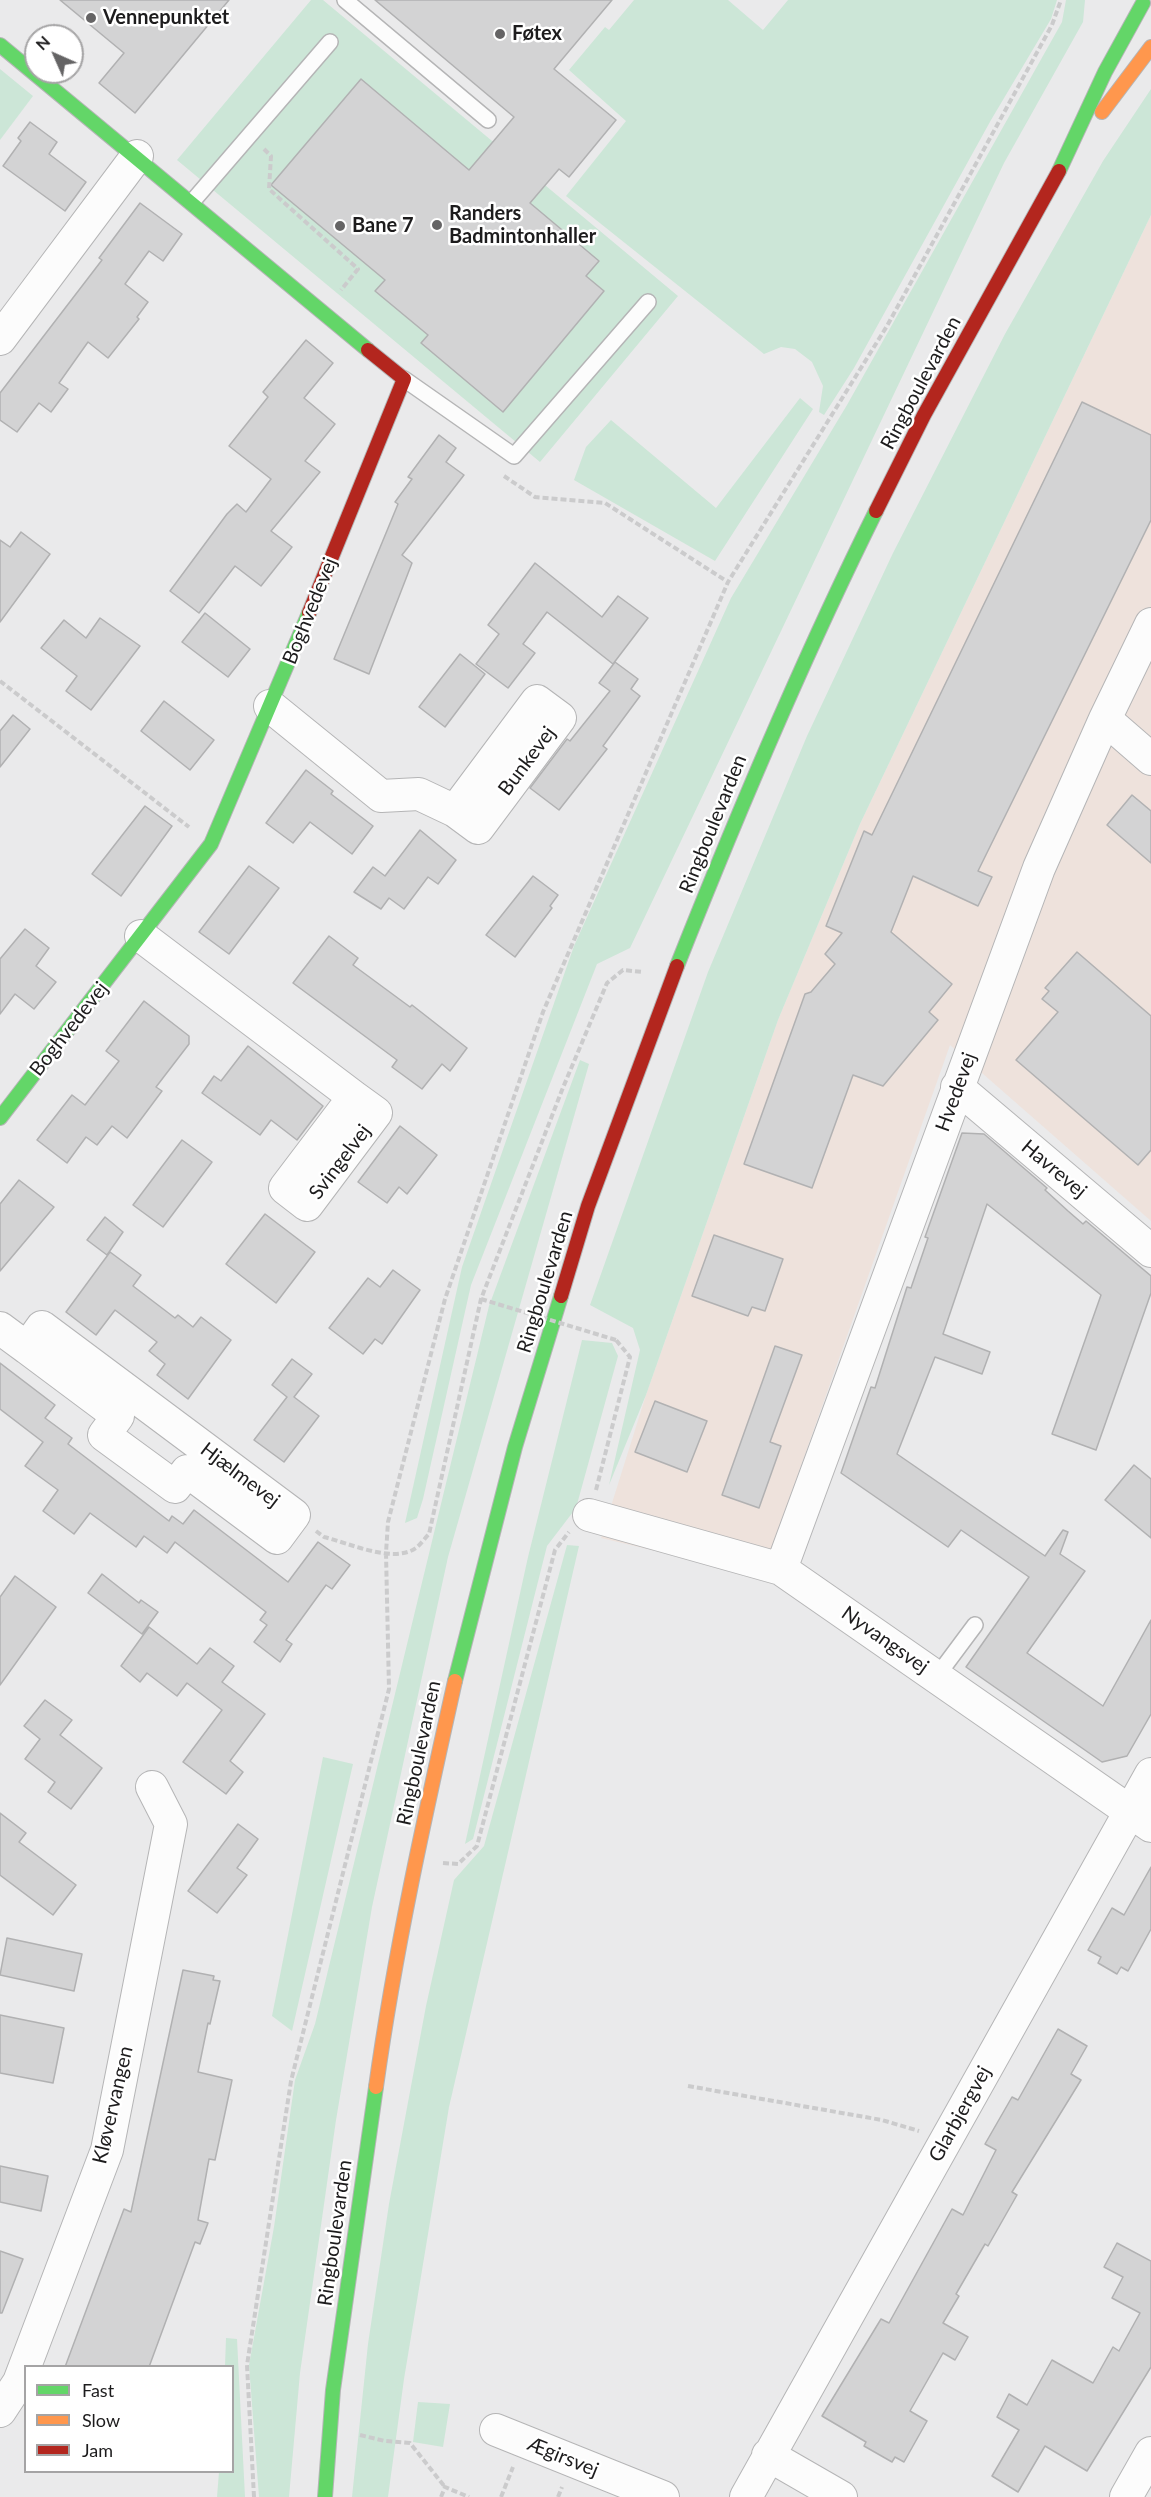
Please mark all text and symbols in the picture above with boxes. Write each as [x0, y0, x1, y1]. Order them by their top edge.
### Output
place label: Vennepunktet [103, 6, 229, 30]
marker: Vennepunktet [84, 11, 98, 25]
place label: Føtex [512, 22, 562, 46]
north arrow [24, 24, 84, 84]
marker: Føtex [493, 27, 507, 41]
text: N [31, 31, 53, 53]
place label: Randers Badmintonhaller [449, 202, 596, 249]
place label: Bane 7 [352, 214, 414, 238]
marker: Randers Badmintonhaller [430, 218, 444, 232]
marker: Bane 7 [333, 219, 347, 233]
street label: Ringboulevarden [876, 312, 966, 454]
street label: Boghvedevej [278, 554, 342, 668]
street label: Bunkevej [493, 722, 561, 800]
street label: Ringboulevarden [674, 751, 752, 897]
street label: Boghvedevej [25, 977, 113, 1081]
street label: Hvedevej [931, 1049, 981, 1135]
street label: Svingelvej [304, 1120, 376, 1204]
street label: Havrevej [1017, 1135, 1091, 1203]
street label: Ringboulevarden [512, 1208, 578, 1356]
street label: Hjælmevej [196, 1437, 284, 1513]
street label: Nyvangsvej [837, 1601, 933, 1679]
street label: Ringboulevarden [392, 1678, 446, 1828]
street label: Kløvervangen [88, 2044, 138, 2166]
street label: Glarbjergvej [924, 2062, 996, 2166]
street label: Ringboulevarden [313, 2158, 357, 2308]
legend [24, 2365, 234, 2473]
text: Fast [82, 2379, 114, 2401]
text: Slow [82, 2409, 120, 2431]
street label: Ægirsvej [524, 2432, 602, 2482]
text: Jam [82, 2439, 113, 2461]

